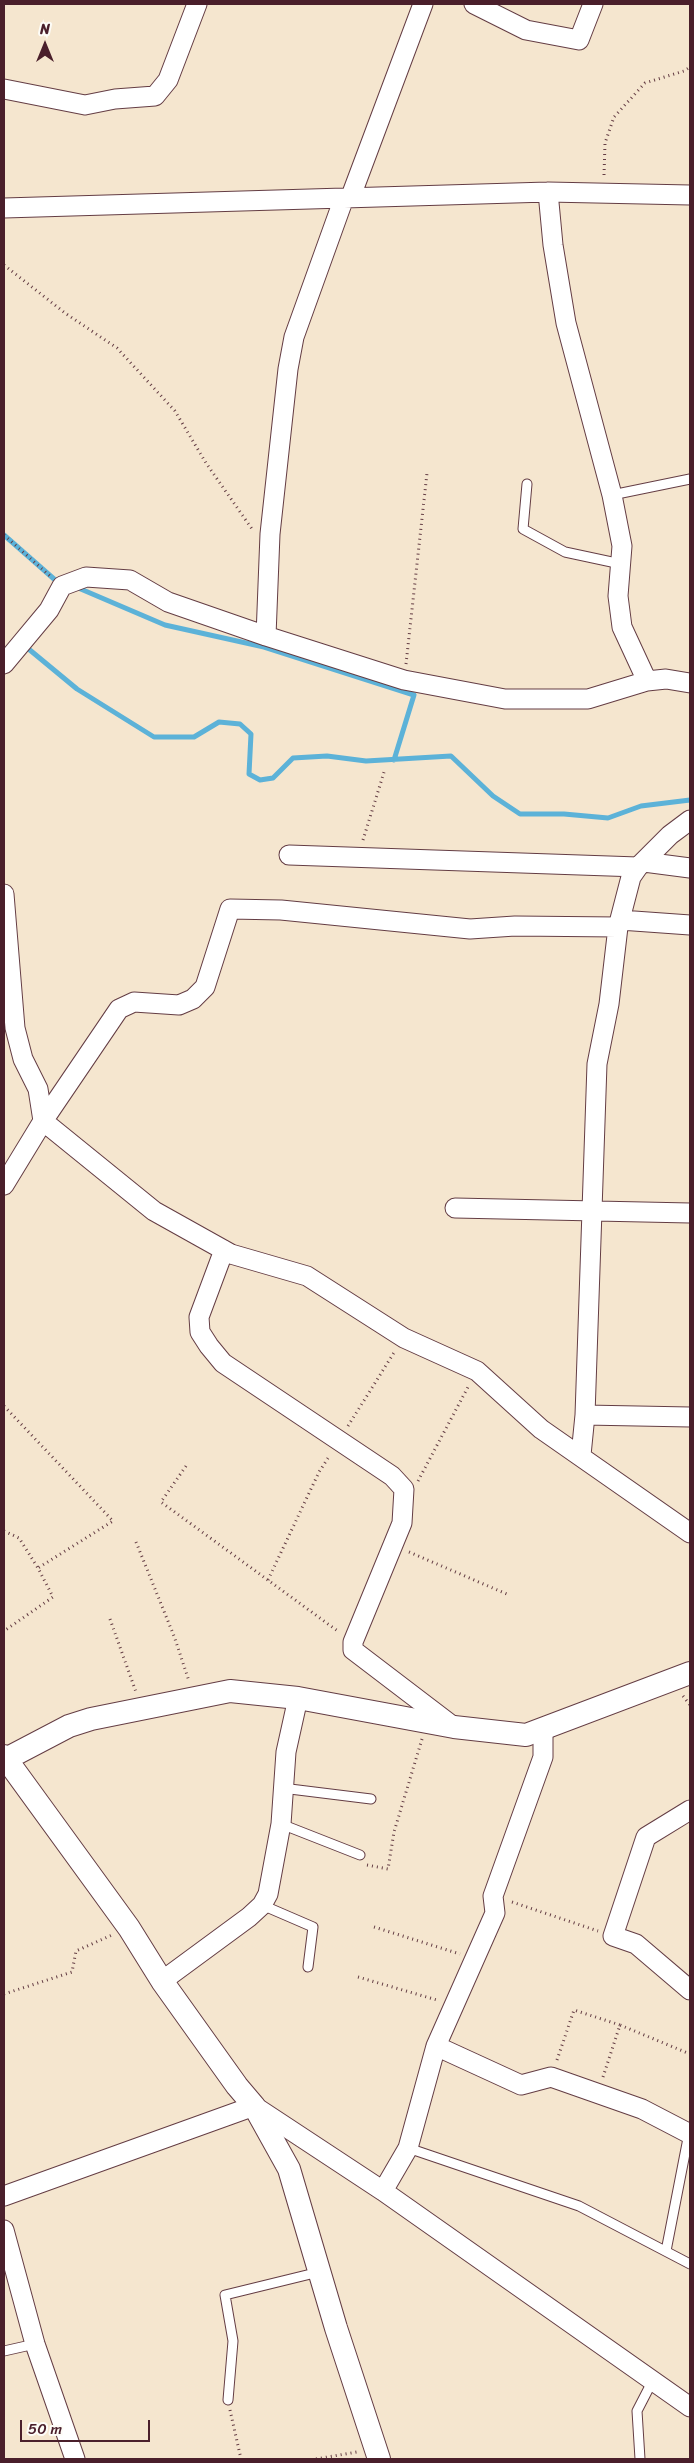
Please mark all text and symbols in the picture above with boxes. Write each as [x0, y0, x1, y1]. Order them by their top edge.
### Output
text: N [40, 17, 50, 42]
north arrow [20, 20, 70, 70]
scale bar [22, 2410, 152, 2442]
text: 50 m [28, 2416, 62, 2442]

